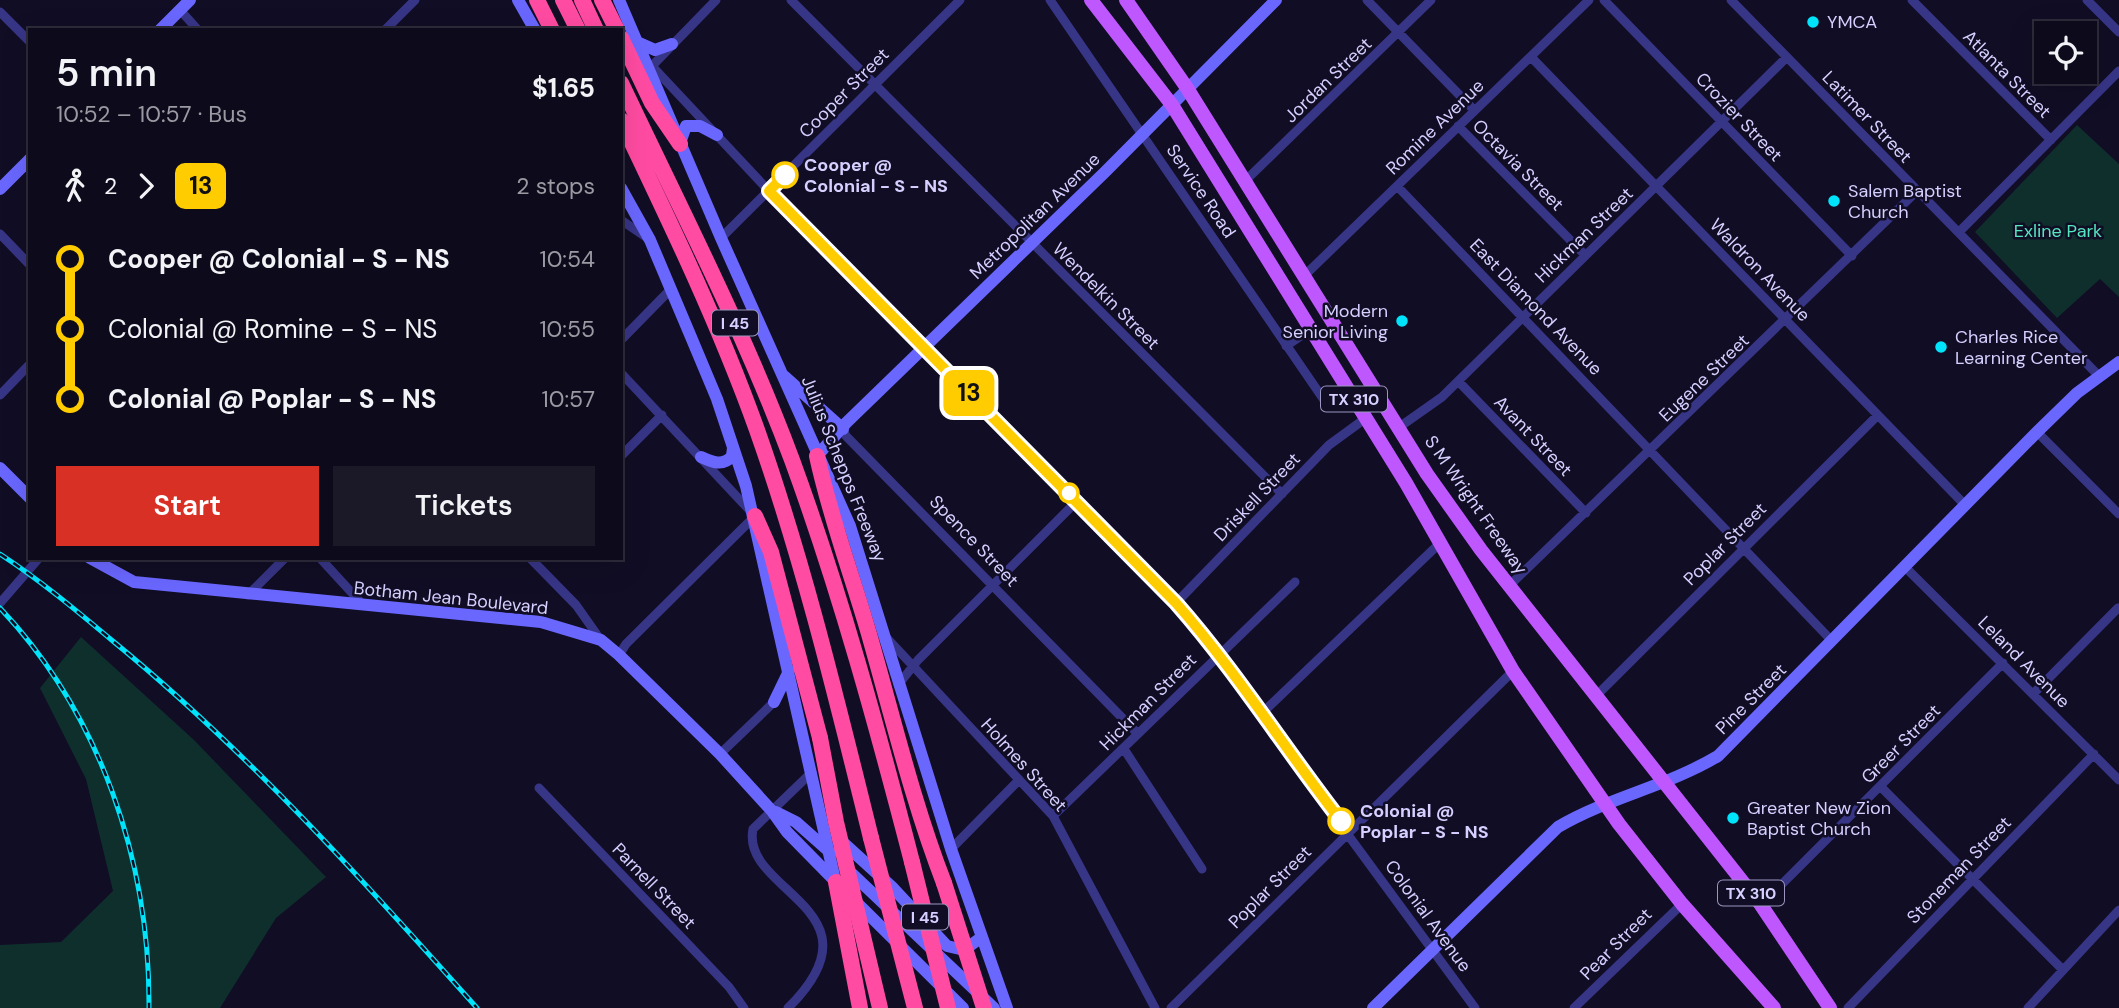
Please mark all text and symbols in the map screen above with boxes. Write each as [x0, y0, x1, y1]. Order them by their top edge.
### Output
place label: YMCA [1827, 10, 1877, 34]
marker: YMCA [1805, 14, 1821, 30]
map controls [2034, 21, 2097, 84]
button: locate [2034, 21, 2097, 84]
street label: Atlanta Street [1958, 25, 2056, 123]
street label: Jordan Street [1279, 32, 1377, 128]
street label: Cooper Street [794, 43, 894, 143]
text: 5 min [56, 48, 157, 98]
street label: Latimer Street [1817, 66, 1917, 168]
street label: Crozier Street [1690, 67, 1788, 167]
text: $1.65 [532, 71, 595, 105]
street label: Romine Avenue [1381, 74, 1489, 180]
text: 10:52 – 10:57 · Bus [56, 99, 247, 129]
street label: Octavia Street [1467, 114, 1569, 216]
street label: Service Road [1161, 139, 1241, 243]
street label: Metropolitan Avenue [965, 147, 1105, 285]
place label: Cooper @ Colonial - S - NS [804, 153, 948, 198]
marker: Cooper @ Colonial - S - NS [772, 162, 798, 188]
icon: walk [56, 167, 94, 205]
icon: forward [127, 167, 165, 205]
text: 13 [189, 170, 212, 201]
text: 2 [104, 171, 117, 201]
text: 2 stops [516, 171, 595, 201]
place label: Salem Baptist Church [1848, 179, 1962, 224]
street label: Hickman Street [1530, 182, 1638, 288]
marker: Salem Baptist Church [1826, 193, 1842, 209]
street label: Waldron Avenue [1705, 213, 1815, 327]
park label: Exline Park [2014, 219, 2102, 243]
street label: East Diamond Avenue [1464, 233, 1608, 381]
street label: Wendelkin Street [1047, 237, 1165, 355]
text: Cooper @ Colonial - S - NS [108, 242, 450, 276]
text: 10:54 [539, 244, 595, 274]
place label: Modern Senior Living [1283, 299, 1388, 344]
road number: I 45 [712, 310, 758, 336]
text: Colonial @ Romine - S - NS [108, 312, 437, 346]
marker: Modern Senior Living [1394, 313, 1410, 329]
text: 10:55 [539, 314, 595, 344]
place label: Charles Rice Learning Center [1955, 325, 2088, 370]
street label: Eugene Street [1654, 329, 1754, 427]
marker: Charles Rice Learning Center [1933, 339, 1949, 355]
line badge: 13 [937, 370, 1000, 416]
street label: Julius Schepps Freeway [796, 373, 892, 565]
text: 13 [957, 377, 981, 408]
text: Colonial @ Poplar - S - NS [108, 382, 436, 416]
text: 10:57 [542, 384, 595, 414]
road number: TX 310 [1321, 386, 1387, 412]
street label: Avant Street [1489, 391, 1577, 481]
street label: S M Wright Freeway [1419, 431, 1533, 579]
street label: Driskell Street [1208, 447, 1306, 547]
button: Start [56, 466, 319, 546]
button: Tickets [333, 466, 595, 546]
unlabelled marker [1059, 483, 1079, 503]
street label: Spence Street [924, 490, 1024, 592]
street label: Poplar Street [1678, 497, 1772, 591]
street label: Botham Jean Boulevard [353, 576, 549, 620]
street label: Leland Avenue [1973, 611, 2075, 713]
street label: Hickman Street [1094, 648, 1202, 756]
street label: Pine Street [1710, 658, 1792, 740]
street label: Greer Street [1856, 699, 1946, 789]
street label: Holmes Street [976, 713, 1072, 817]
place label: Greater New Zion Baptist Church [1747, 796, 1891, 841]
place label: Colonial @ Poplar - S - NS [1360, 799, 1489, 844]
marker: Colonial @ Poplar - S - NS [1328, 808, 1354, 834]
marker: Greater New Zion Baptist Church [1725, 810, 1741, 826]
street label: Stoneman Street [1902, 811, 2016, 929]
street label: Parnell Street [607, 838, 701, 934]
street label: Poplar Street [1223, 840, 1317, 934]
street label: Colonial Avenue [1379, 855, 1477, 977]
road number: TX 310 [1718, 880, 1784, 906]
street label: Pear Street [1575, 903, 1657, 985]
road number: I 45 [902, 904, 948, 930]

